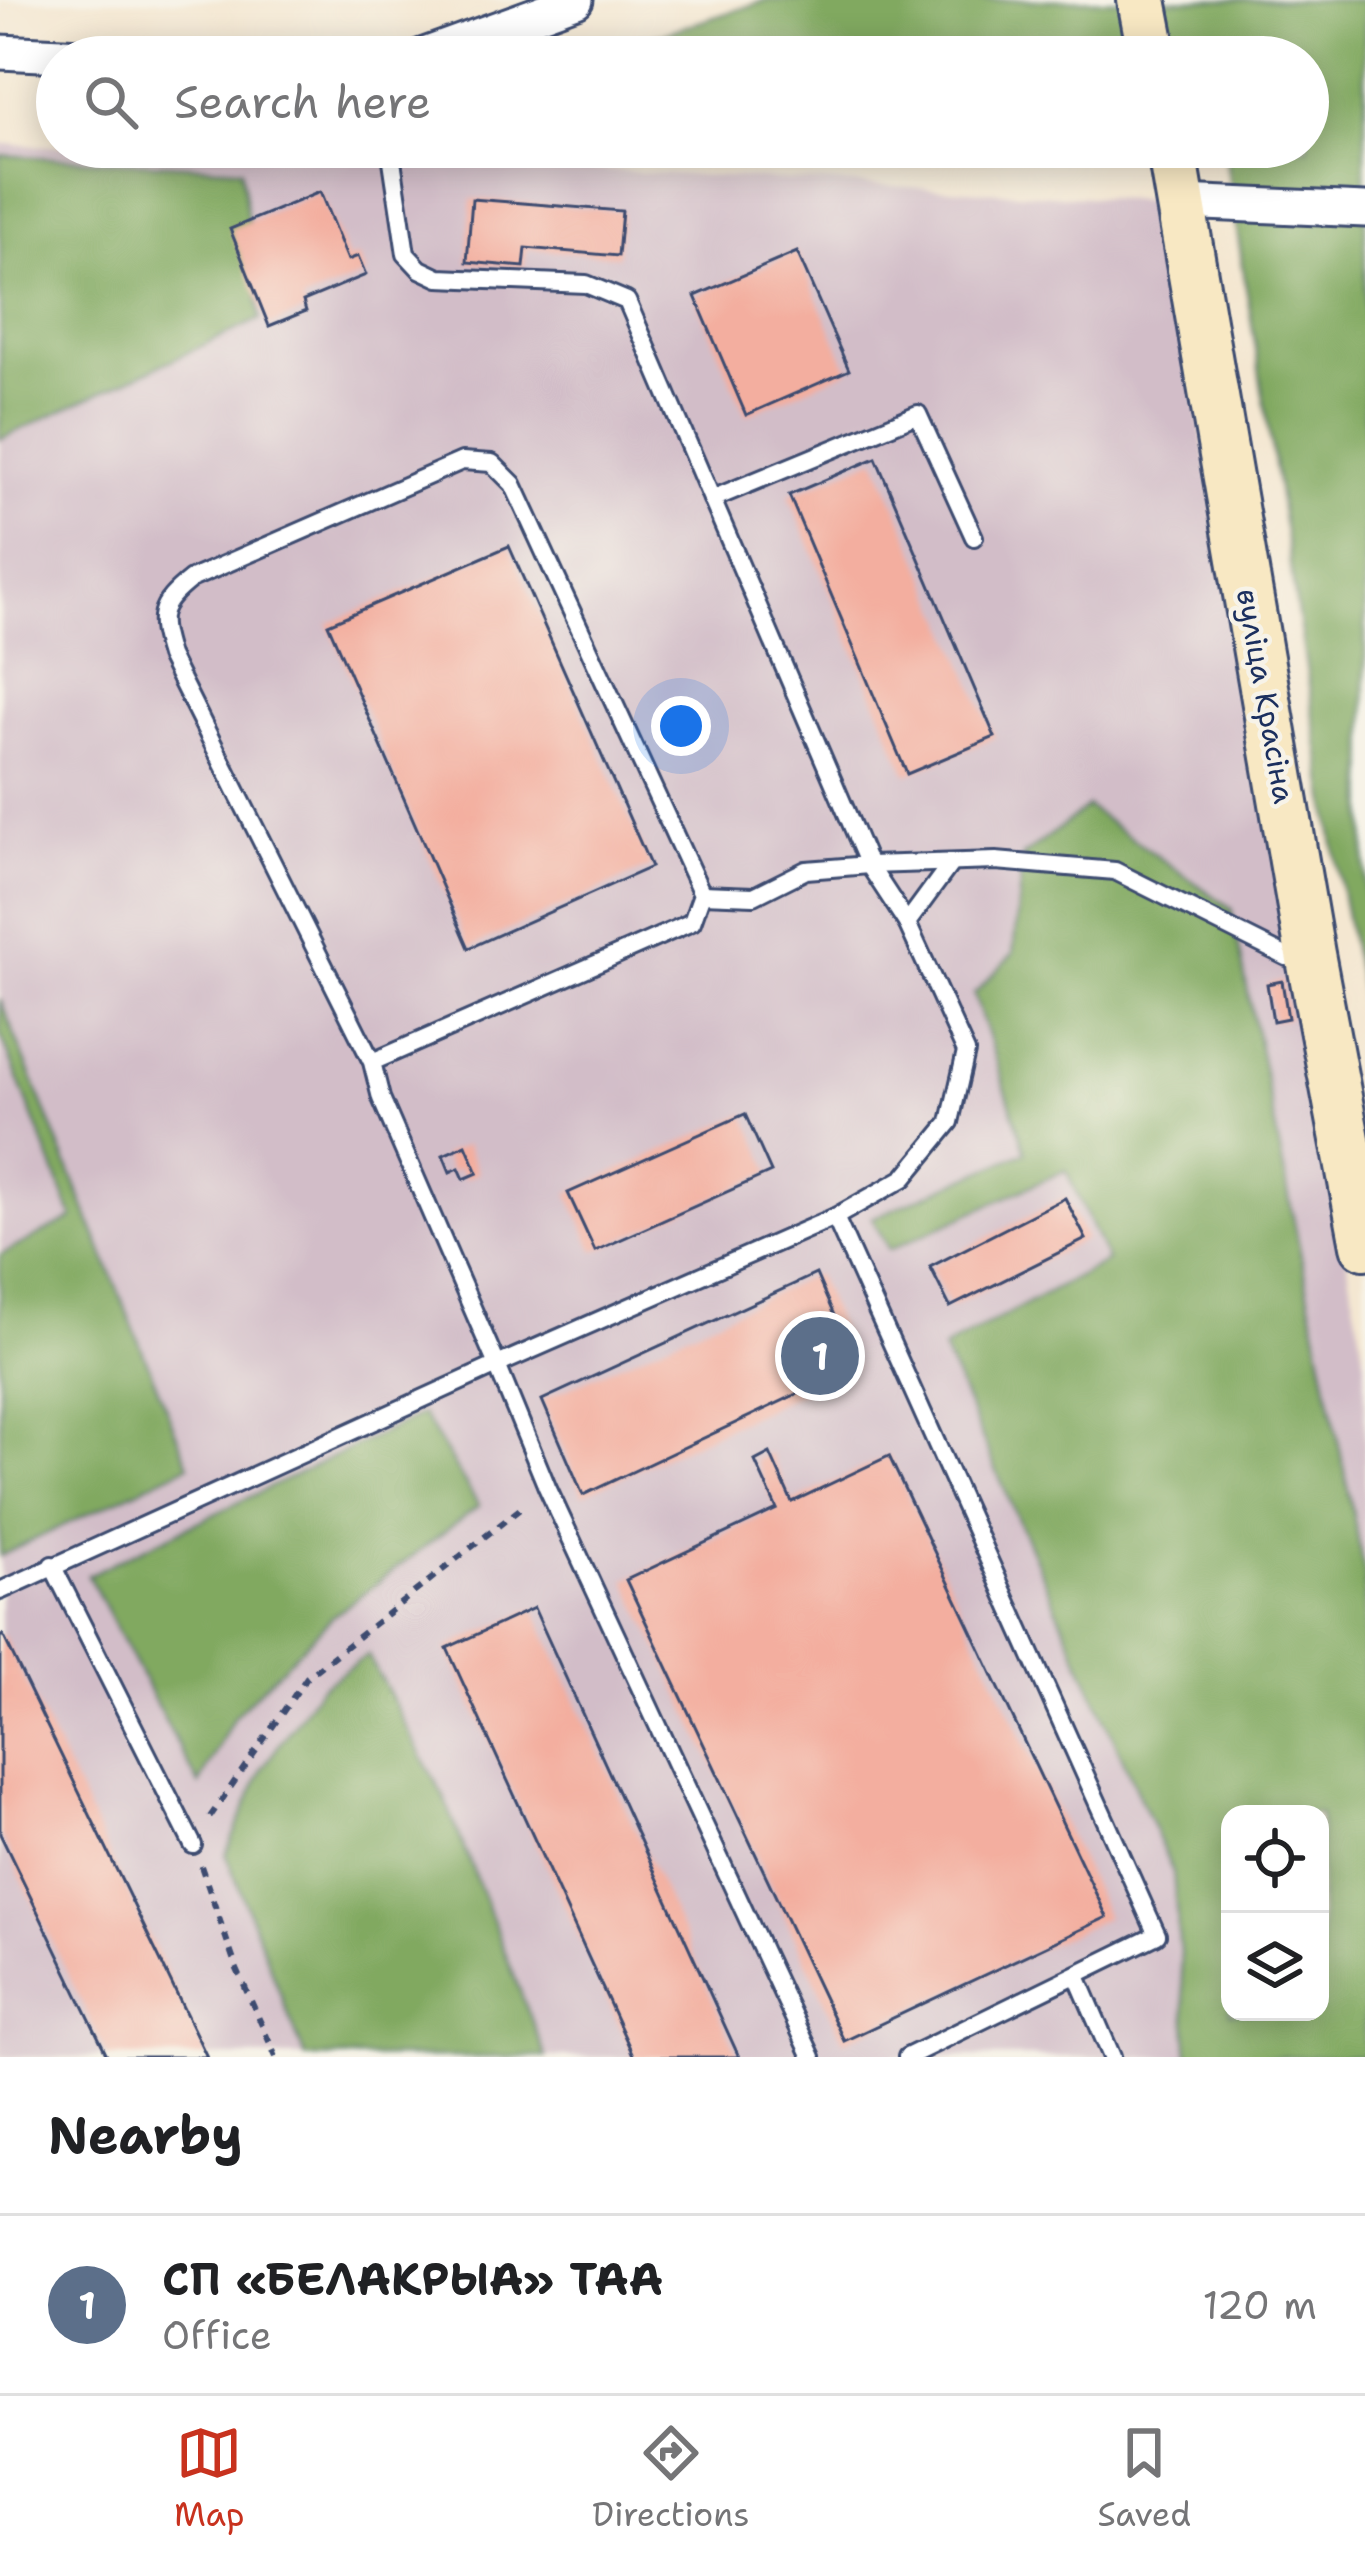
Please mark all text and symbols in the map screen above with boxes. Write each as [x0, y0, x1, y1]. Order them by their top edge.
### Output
search box [36, 36, 1329, 168]
icon: search [78, 69, 144, 135]
text: Search here [174, 72, 431, 132]
street label: вуліца Красіна [1227, 585, 1305, 807]
your location [651, 696, 711, 756]
pin: 1 [781, 1311, 859, 1401]
map controls [1221, 1805, 1329, 2021]
button: locate [1221, 1805, 1329, 1913]
button: layers [1221, 1913, 1329, 2021]
text: Nearby [48, 2101, 243, 2169]
text: СП «БЕЛАКРЫА» ТАА [162, 2249, 663, 2309]
text: 1 [78, 2279, 96, 2331]
text: 120 m [1202, 2279, 1317, 2331]
text: Office [162, 2309, 272, 2361]
tab: Map [174, 2420, 245, 2537]
tab: Directions [592, 2420, 750, 2537]
tab: Saved [1097, 2420, 1191, 2537]

